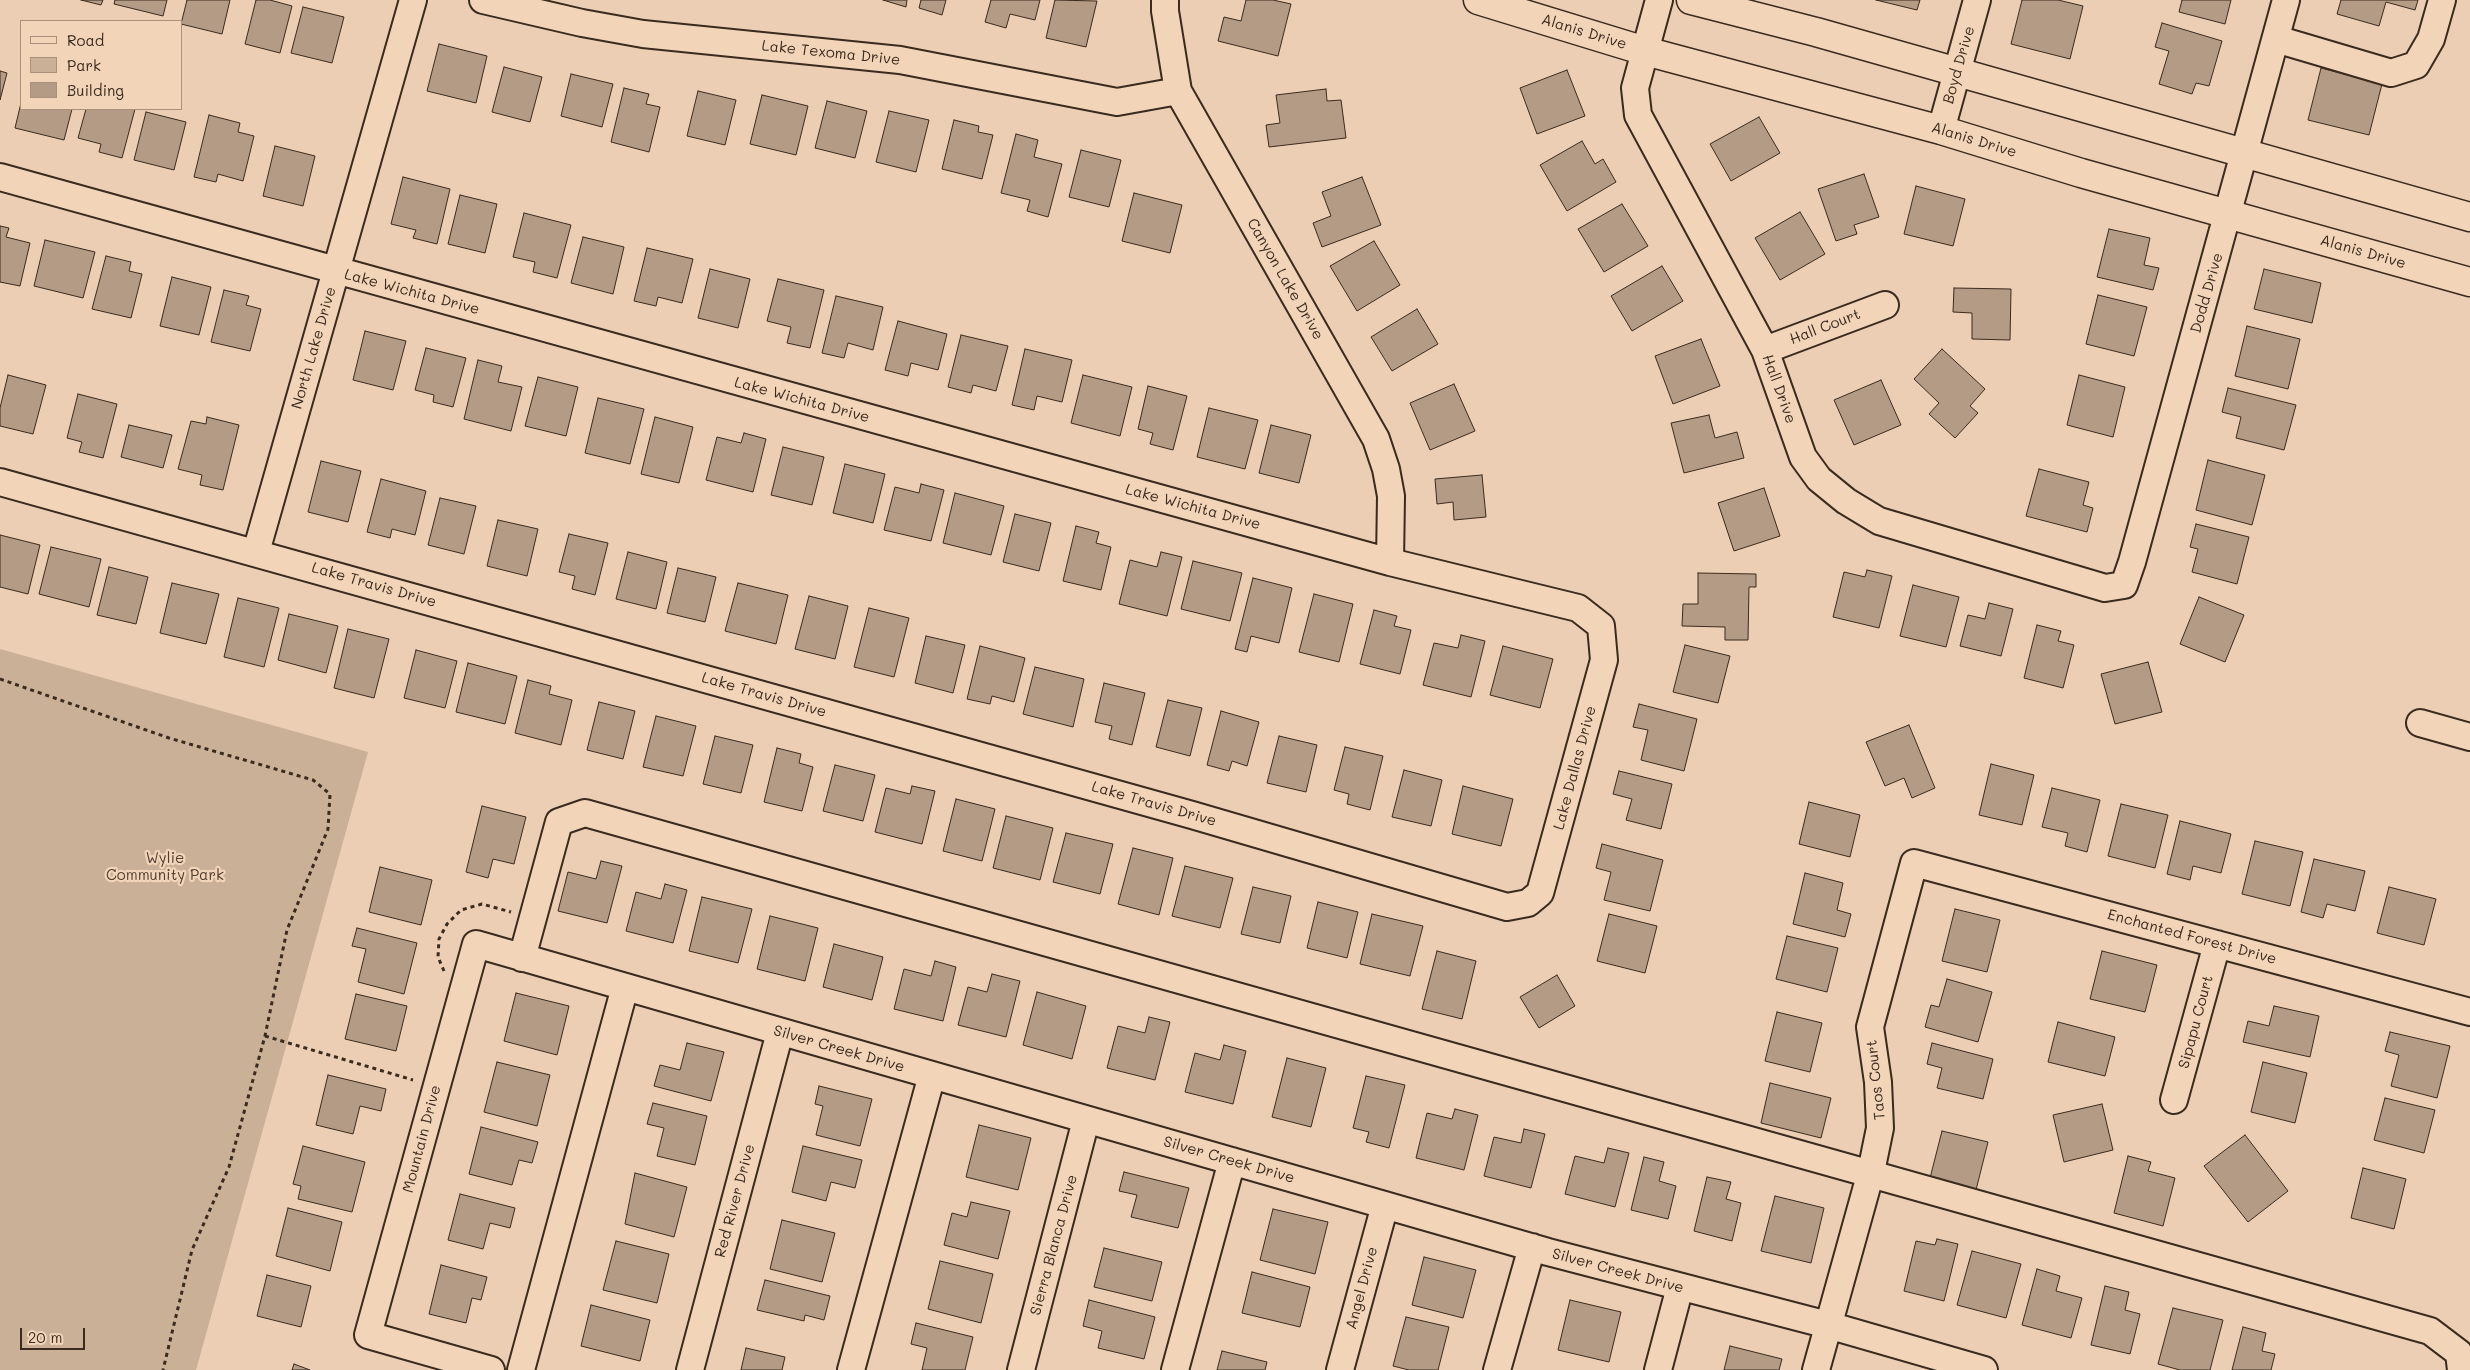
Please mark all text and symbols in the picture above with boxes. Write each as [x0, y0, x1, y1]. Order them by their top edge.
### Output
street label: Alanis Drive [1539, 11, 1629, 53]
legend [20, 20, 182, 110]
street label: Boyd Drive [1939, 24, 1979, 106]
text: Road [67, 30, 104, 50]
street label: Lake Texoma Drive [761, 37, 901, 69]
text: Park [67, 55, 101, 75]
text: Building [67, 80, 124, 100]
street label: Alanis Drive [1929, 119, 2019, 161]
street label: Canyon Lake Drive [1243, 215, 1327, 343]
street label: Alanis Drive [2318, 231, 2408, 273]
street label: Dodd Drive [2187, 251, 2227, 335]
street label: Lake Wichita Drive [342, 265, 482, 319]
street label: North Lake Drive [288, 285, 340, 411]
street label: Hall Court [1787, 305, 1863, 349]
street label: Hall Drive [1758, 352, 1800, 426]
street label: Lake Wichita Drive [732, 373, 872, 427]
street label: Lake Wichita Drive [1123, 480, 1263, 534]
street label: Lake Travis Drive [310, 559, 438, 611]
street label: Lake Travis Drive [700, 669, 828, 721]
street label: Lake Dallas Drive [1550, 704, 1600, 832]
street label: Lake Travis Drive [1090, 778, 1218, 830]
park label: Wylie Community Park [106, 849, 224, 884]
street label: Enchanted Forest Drive [2105, 906, 2279, 968]
street label: Sipapu Court [2175, 973, 2217, 1071]
street label: Silver Creek Drive [771, 1022, 907, 1076]
street label: Taos Court [1863, 1039, 1889, 1121]
street label: Mountain Drive [399, 1083, 445, 1195]
street label: Silver Creek Drive [1161, 1133, 1297, 1187]
street label: Red River Drive [711, 1142, 759, 1260]
street label: Sierra Blanca Drive [1027, 1173, 1081, 1317]
street label: Angel Drive [1342, 1245, 1382, 1331]
street label: Silver Creek Drive [1550, 1245, 1686, 1297]
scale bar [22, 1318, 88, 1350]
text: 20 m [28, 1327, 62, 1347]

